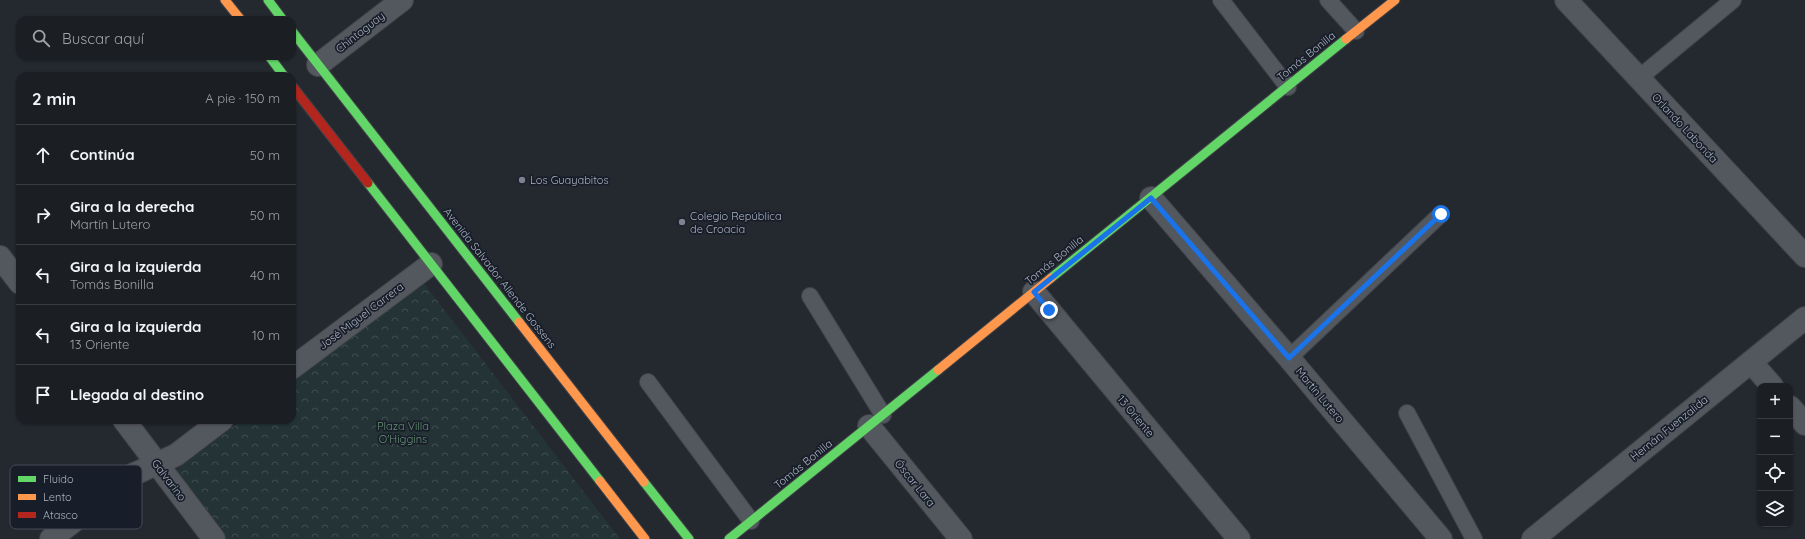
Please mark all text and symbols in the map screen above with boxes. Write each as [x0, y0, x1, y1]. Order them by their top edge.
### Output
street label: Chintaguay [333, 8, 387, 56]
search box [16, 16, 296, 60]
icon: search [30, 27, 52, 49]
street label: Tomás Bonilla [1274, 28, 1338, 84]
text: Buscar aquí [62, 29, 144, 48]
text: 2 min [32, 88, 76, 109]
text: A pie · 150 m [205, 90, 280, 106]
street label: Orlando Labonda [1649, 90, 1721, 166]
icon: ahead [32, 144, 54, 166]
text: Continúa [70, 145, 135, 164]
text: 50 m [250, 147, 280, 163]
place label: Los Guayabitos [530, 173, 609, 187]
marker: Los Guayabitos [517, 175, 527, 185]
text: Gira a la derecha [70, 197, 195, 216]
icon: right [32, 204, 54, 226]
street label: Avenida Salvador Allende Gossens [441, 205, 559, 351]
route start [1432, 205, 1450, 223]
text: 50 m [250, 207, 280, 223]
place label: Colegio República de Croacia [690, 209, 782, 236]
text: Martín Lutero [70, 216, 150, 232]
marker: Colegio República de Croacia [677, 217, 687, 227]
street label: Tomás Bonilla [1022, 232, 1086, 288]
text: Gira a la izquierda [70, 257, 202, 276]
icon: left [32, 264, 54, 286]
text: 40 m [250, 267, 280, 283]
text: Tomás Bonilla [70, 276, 154, 292]
street label: José Miguel Carrera [316, 280, 406, 352]
route end [1040, 301, 1058, 319]
text: Gira a la izquierda [70, 317, 202, 336]
icon: left [32, 324, 54, 346]
text: 10 m [252, 327, 280, 343]
text: 13 Oriente [70, 336, 129, 352]
street label: Martín Lutero [1293, 364, 1347, 426]
map controls [1757, 383, 1793, 527]
button: + [1757, 383, 1793, 419]
icon: arrive [32, 384, 54, 406]
text: Llegada al destino [70, 385, 204, 404]
street label: 13 Oriente [1114, 392, 1158, 440]
street label: Hernán Fuenzalida [1627, 392, 1711, 464]
park label: Plaza Villa O'Higgins [377, 419, 429, 446]
button: − [1757, 419, 1793, 455]
street label: Tomás Bonilla [771, 436, 835, 492]
button: locate [1757, 455, 1793, 491]
street label: Galvarino [149, 456, 189, 504]
street label: Óscar Lara [892, 457, 938, 509]
legend [10, 465, 142, 529]
text: Fluido [43, 472, 74, 486]
text: Lento [43, 490, 72, 504]
button: layers [1757, 491, 1793, 527]
text: Atasco [43, 508, 78, 522]

